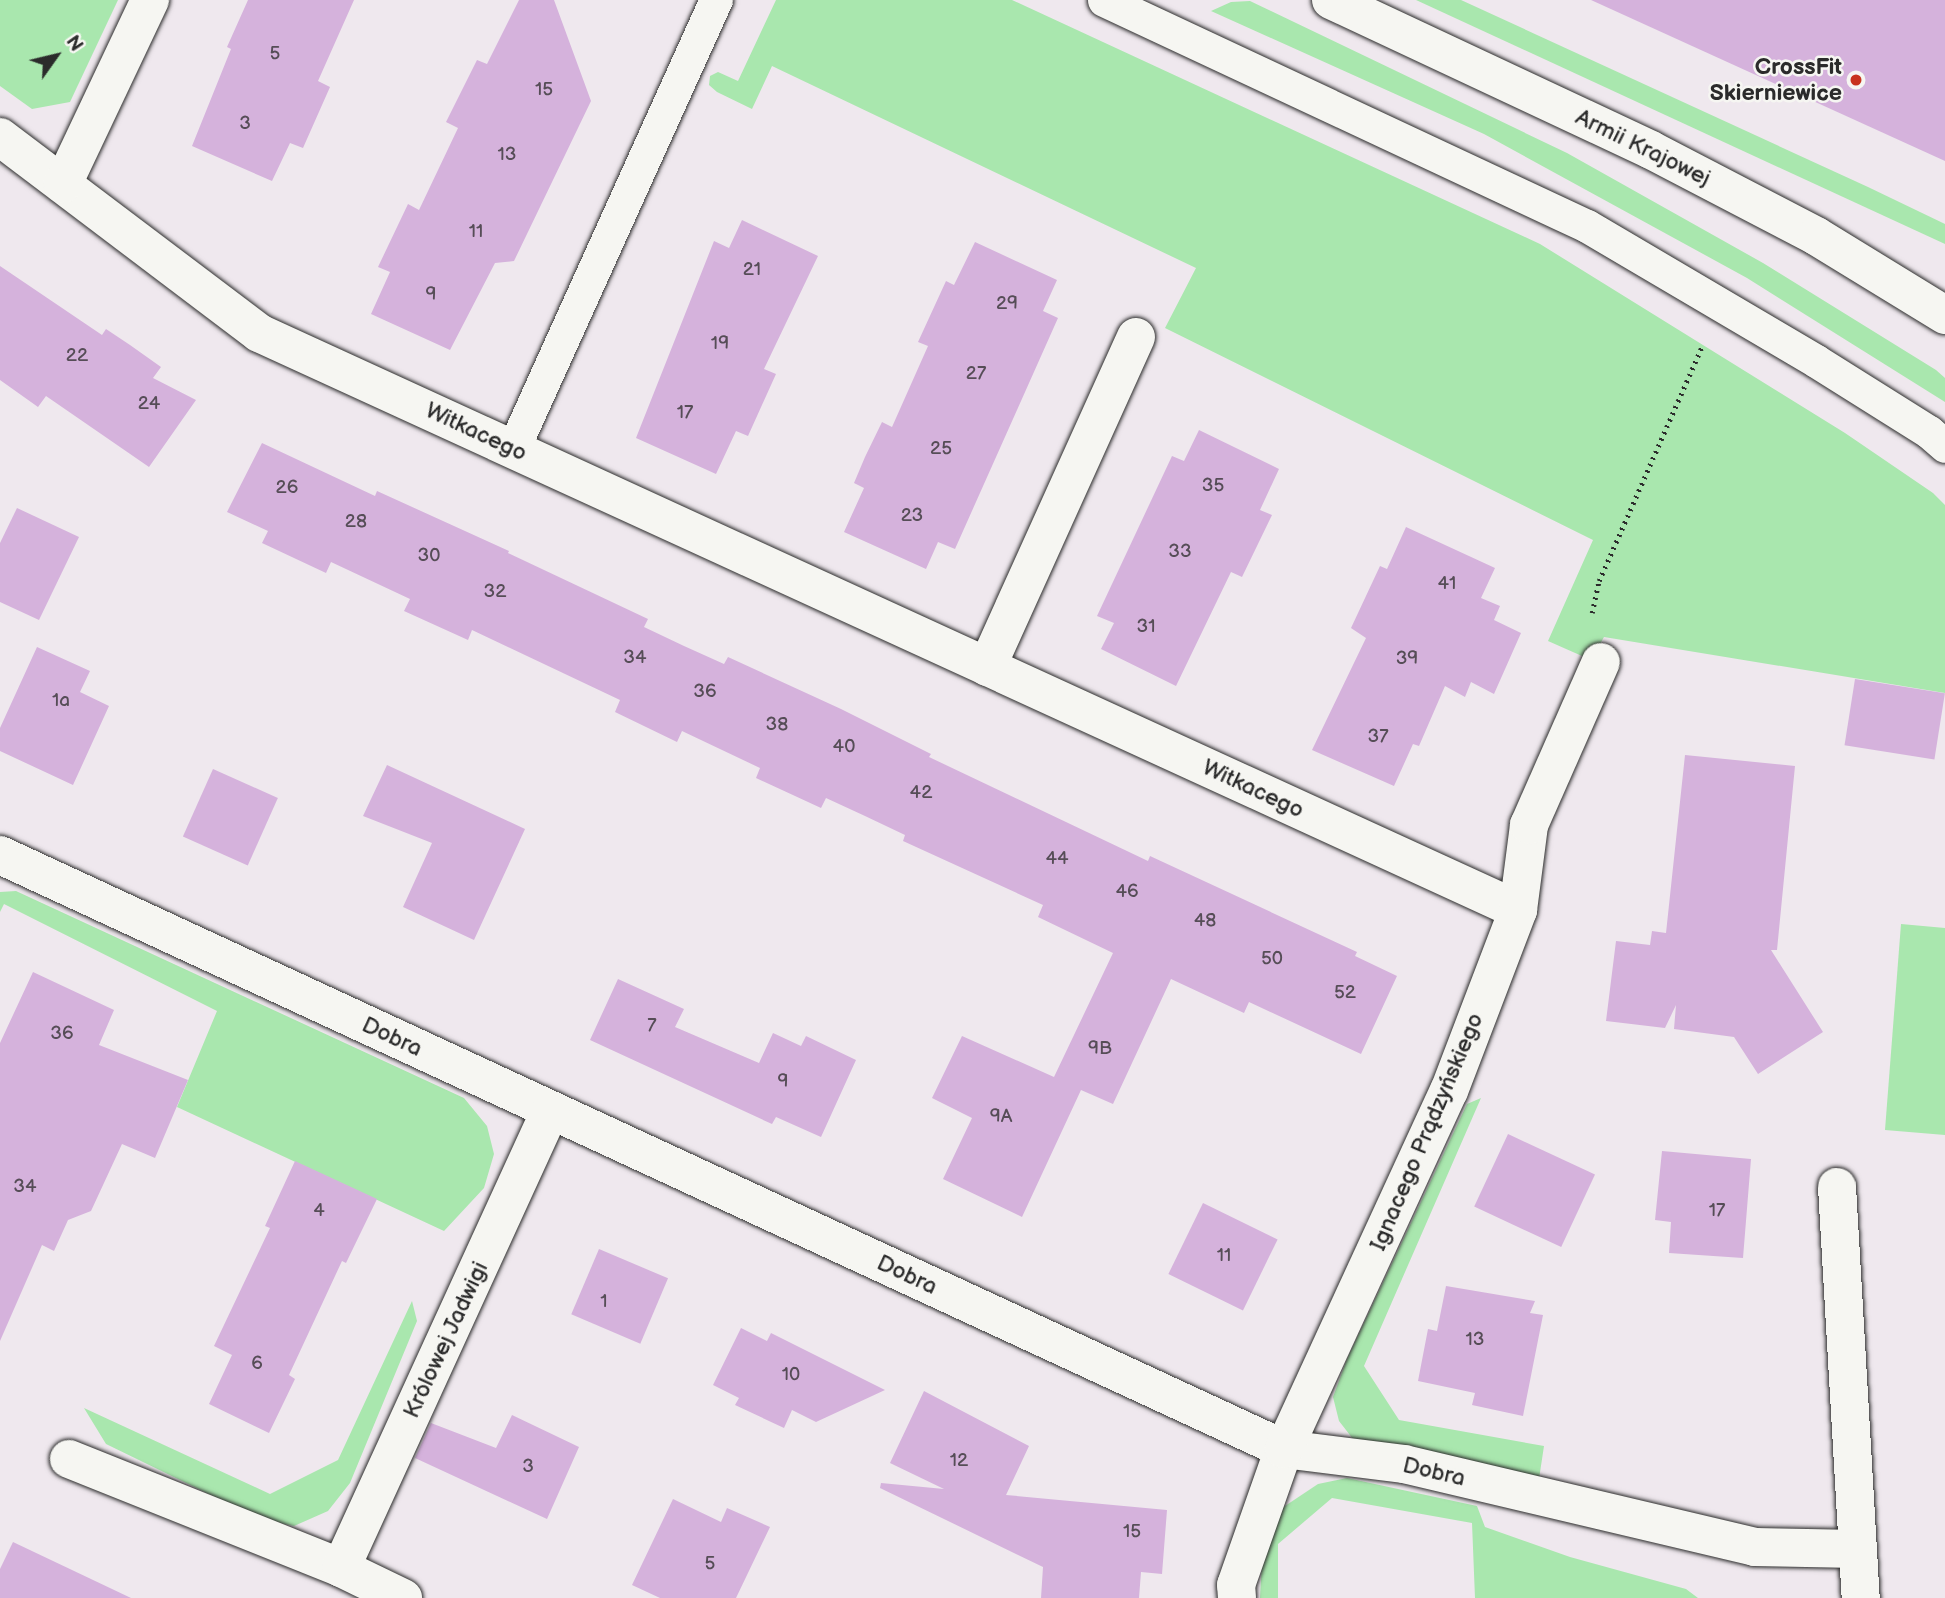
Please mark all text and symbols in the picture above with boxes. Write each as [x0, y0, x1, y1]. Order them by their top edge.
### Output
north arrow [21, 21, 91, 91]
text: N [60, 32, 87, 56]
house number: 5 [270, 43, 280, 65]
place label: CrossFit Skierniewice [1710, 53, 1842, 107]
marker: CrossFit Skierniewice [1848, 72, 1864, 88]
house number: 15 [535, 79, 553, 101]
street label: Armii Krajowej [1571, 103, 1715, 193]
house number: 3 [239, 113, 251, 135]
house number: 13 [497, 144, 517, 166]
house number: 11 [469, 221, 483, 243]
house number: 21 [743, 259, 761, 281]
house number: 9 [426, 284, 436, 306]
house number: 29 [996, 293, 1018, 315]
house number: 19 [711, 333, 729, 355]
house number: 22 [66, 345, 88, 367]
house number: 27 [966, 363, 986, 385]
house number: 24 [138, 393, 160, 415]
street label: Witkacego [421, 397, 531, 467]
house number: 17 [677, 402, 693, 424]
house number: 25 [930, 438, 952, 460]
house number: 35 [1202, 475, 1224, 497]
house number: 26 [276, 477, 298, 499]
house number: 23 [901, 505, 923, 527]
house number: 28 [345, 511, 367, 533]
house number: 33 [1168, 541, 1192, 563]
house number: 30 [418, 545, 440, 567]
house number: 41 [1438, 573, 1456, 595]
house number: 32 [484, 581, 506, 603]
house number: 31 [1136, 616, 1156, 638]
house number: 34 [623, 647, 647, 669]
house number: 39 [1396, 648, 1418, 670]
house number: 36 [693, 681, 717, 703]
house number: 1a [52, 690, 70, 712]
house number: 38 [766, 714, 788, 736]
house number: 37 [1367, 726, 1389, 748]
house number: 40 [833, 736, 855, 758]
street label: Witkacego [1198, 754, 1308, 824]
house number: 42 [910, 782, 932, 804]
house number: 44 [1045, 848, 1069, 870]
house number: 46 [1115, 881, 1139, 903]
house number: 48 [1194, 910, 1216, 932]
house number: 50 [1261, 948, 1283, 970]
house number: 52 [1334, 982, 1356, 1004]
street label: Ignacego Prądzyńskiego [1364, 1009, 1490, 1255]
street label: Dobra [357, 1011, 427, 1063]
house number: 7 [647, 1015, 657, 1037]
house number: 36 [50, 1023, 74, 1045]
house number: 9B [1088, 1038, 1112, 1060]
house number: 9 [778, 1071, 788, 1093]
house number: 9A [990, 1106, 1012, 1128]
house number: 34 [13, 1176, 37, 1198]
house number: 4 [313, 1200, 325, 1222]
house number: 17 [1709, 1200, 1725, 1222]
house number: 11 [1217, 1245, 1231, 1267]
street label: Dobra [872, 1249, 942, 1301]
street label: Królowej Jadwigi [397, 1257, 495, 1423]
house number: 1 [600, 1291, 608, 1313]
house number: 13 [1465, 1329, 1485, 1351]
house number: 6 [251, 1353, 263, 1375]
house number: 10 [782, 1364, 800, 1386]
house number: 12 [950, 1450, 968, 1472]
street label: Dobra [1400, 1451, 1468, 1493]
house number: 3 [522, 1456, 534, 1478]
house number: 15 [1123, 1521, 1141, 1543]
house number: 5 [705, 1553, 715, 1575]

